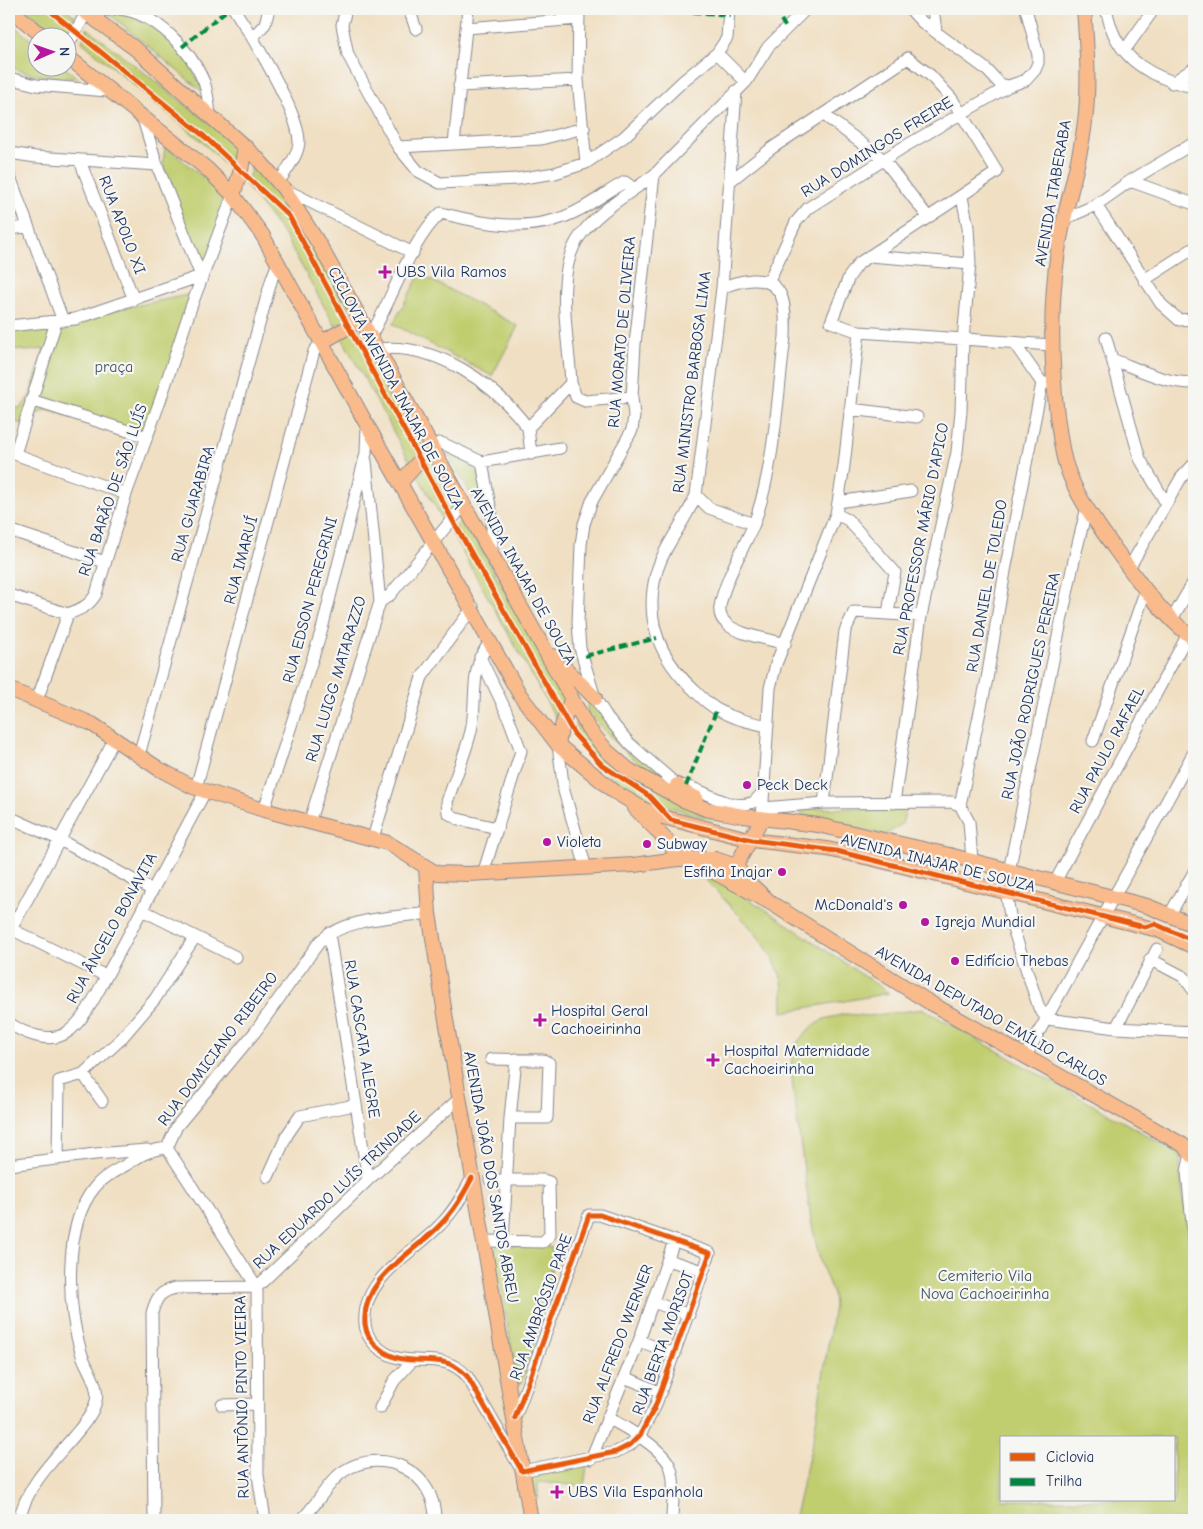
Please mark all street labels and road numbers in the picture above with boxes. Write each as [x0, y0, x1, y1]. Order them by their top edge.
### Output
street label: RUA DOMINGOS FREIRE [798, 93, 956, 201]
street label: AVENIDA ITABERABA [1031, 118, 1075, 268]
street label: RUA APOLO XI [95, 173, 149, 277]
street label: RUA MORATO DE OLIVEIRA [605, 235, 639, 429]
street label: CICLOVIA AVENIDA INAJAR DE SOUZA [324, 264, 468, 512]
street label: RUA MINISTRO BARBOSA LIMA [669, 270, 715, 494]
street label: RUA BARÃO DE SÃO LUÍS [74, 401, 151, 579]
street label: RUA PROFESSOR MÁRIO D'APICO [889, 421, 952, 657]
street label: RUA GUARABIRA [168, 444, 218, 564]
street label: AVENIDA INAJAR DE SOUZA [467, 484, 579, 668]
street label: RUA DANIEL DE TOLEDO [963, 498, 1011, 674]
street label: RUA IMARUÍ [220, 514, 261, 606]
street label: RUA EDSON PEREGRINI [279, 515, 341, 685]
street label: RUA JOÃO RODRIGUES PEREIRA [998, 571, 1064, 801]
street label: RUA LUIGG MATARAZZO [302, 594, 370, 764]
street label: RUA PAULO RAFAEL [1066, 683, 1148, 817]
street label: AVENIDA INAJAR DE SOUZA [839, 830, 1037, 896]
street label: RUA ÂNGELO BONAVITA [62, 849, 161, 1006]
street label: AVENIDA DEPUTADO EMÍLIO CARLOS [872, 941, 1110, 1090]
street label: RUA CASCATA ALEGRE [341, 959, 383, 1120]
street label: RUA DOMICIANO RIBEIRO [154, 969, 282, 1129]
street label: AVENIDA JOÃO DOS SANTOS ABREU [460, 1050, 522, 1304]
street label: RUA EDUARDO LUÍS TRINDADE [249, 1106, 425, 1273]
street label: RUA AMBRÓSIO PARE [505, 1231, 576, 1383]
street label: RUA ALFREDO WERNER [579, 1261, 657, 1426]
street label: RUA BERTA MORISOT [629, 1268, 698, 1417]
street label: RUA ANTÔNIO PINTO VIEIRA [230, 1295, 253, 1499]

